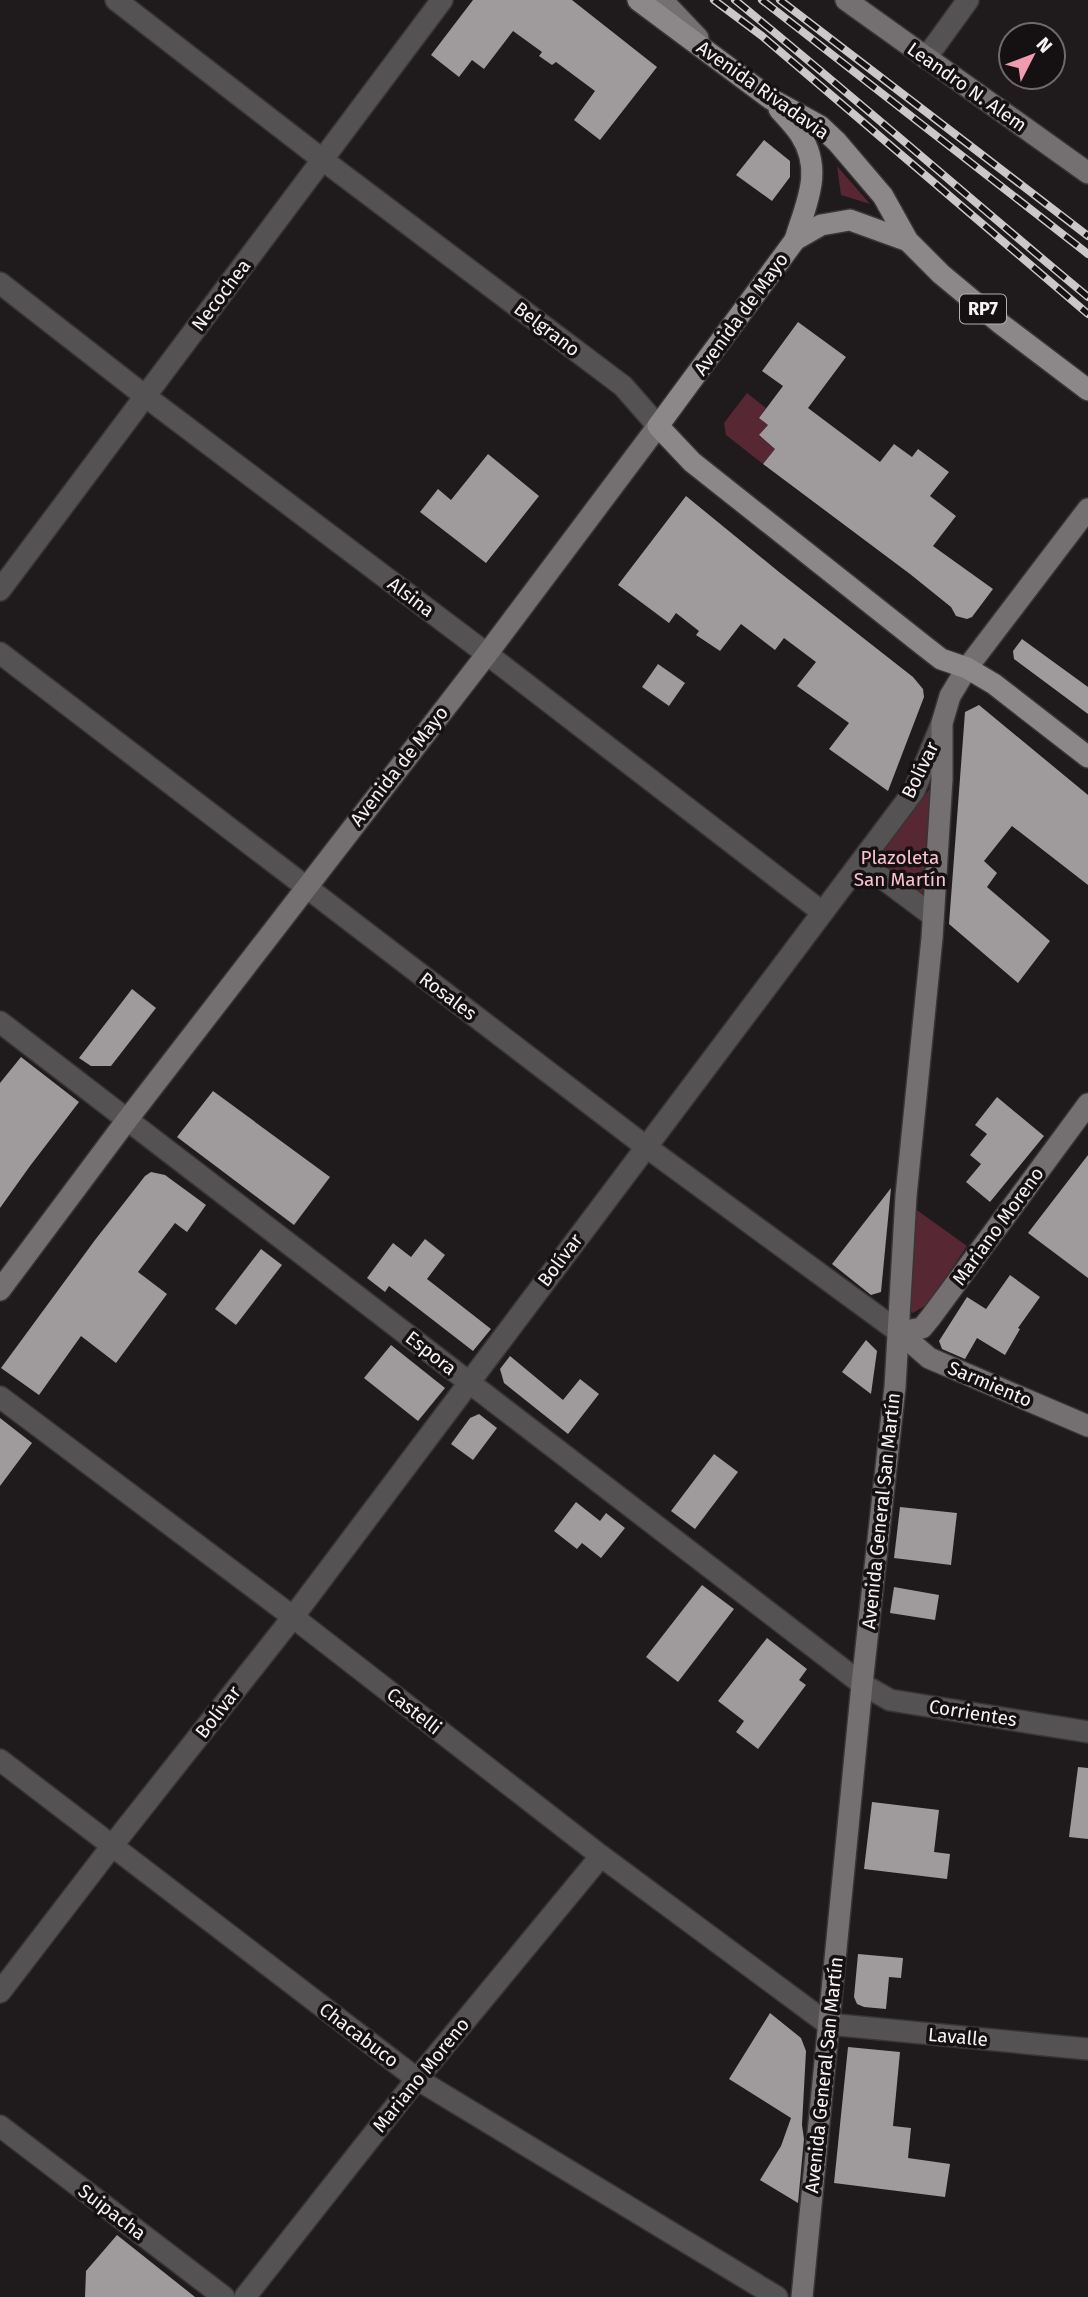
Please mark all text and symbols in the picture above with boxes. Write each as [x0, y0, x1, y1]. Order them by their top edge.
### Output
north arrow [997, 21, 1067, 91]
text: N [1031, 33, 1057, 57]
street label: Avenida Rivadavia [692, 36, 834, 144]
street label: Leandro N. Alem [903, 37, 1031, 137]
street label: Avenida de Mayo [689, 248, 793, 380]
street label: Necochea [187, 255, 255, 335]
road number: RP7 [960, 295, 1006, 324]
street label: Belgrano [509, 297, 585, 361]
street label: Alsina [383, 572, 439, 622]
street label: Avenida de Mayo [345, 702, 453, 830]
street label: Bolívar [896, 737, 944, 802]
park label: Plazoleta San Martín [854, 846, 946, 891]
street label: Rosales [415, 967, 481, 1025]
street label: Mariano Moreno [947, 1162, 1049, 1290]
street label: Bolívar [533, 1228, 588, 1291]
street label: Espora [401, 1326, 461, 1380]
street label: Sarmiento [945, 1356, 1035, 1412]
street label: Avenida General San Martín [857, 1392, 905, 1630]
street label: Bolívar [190, 1681, 246, 1743]
street label: Castelli [382, 1683, 446, 1739]
street label: Corrientes [927, 1695, 1019, 1731]
street label: Avenida General San Martín [800, 1956, 848, 2194]
street label: Chacabuco [315, 1998, 403, 2072]
street label: Mariano Moreno [368, 2013, 474, 2137]
street label: Lavalle [927, 2023, 989, 2051]
street label: Suipacha [74, 2179, 150, 2245]

